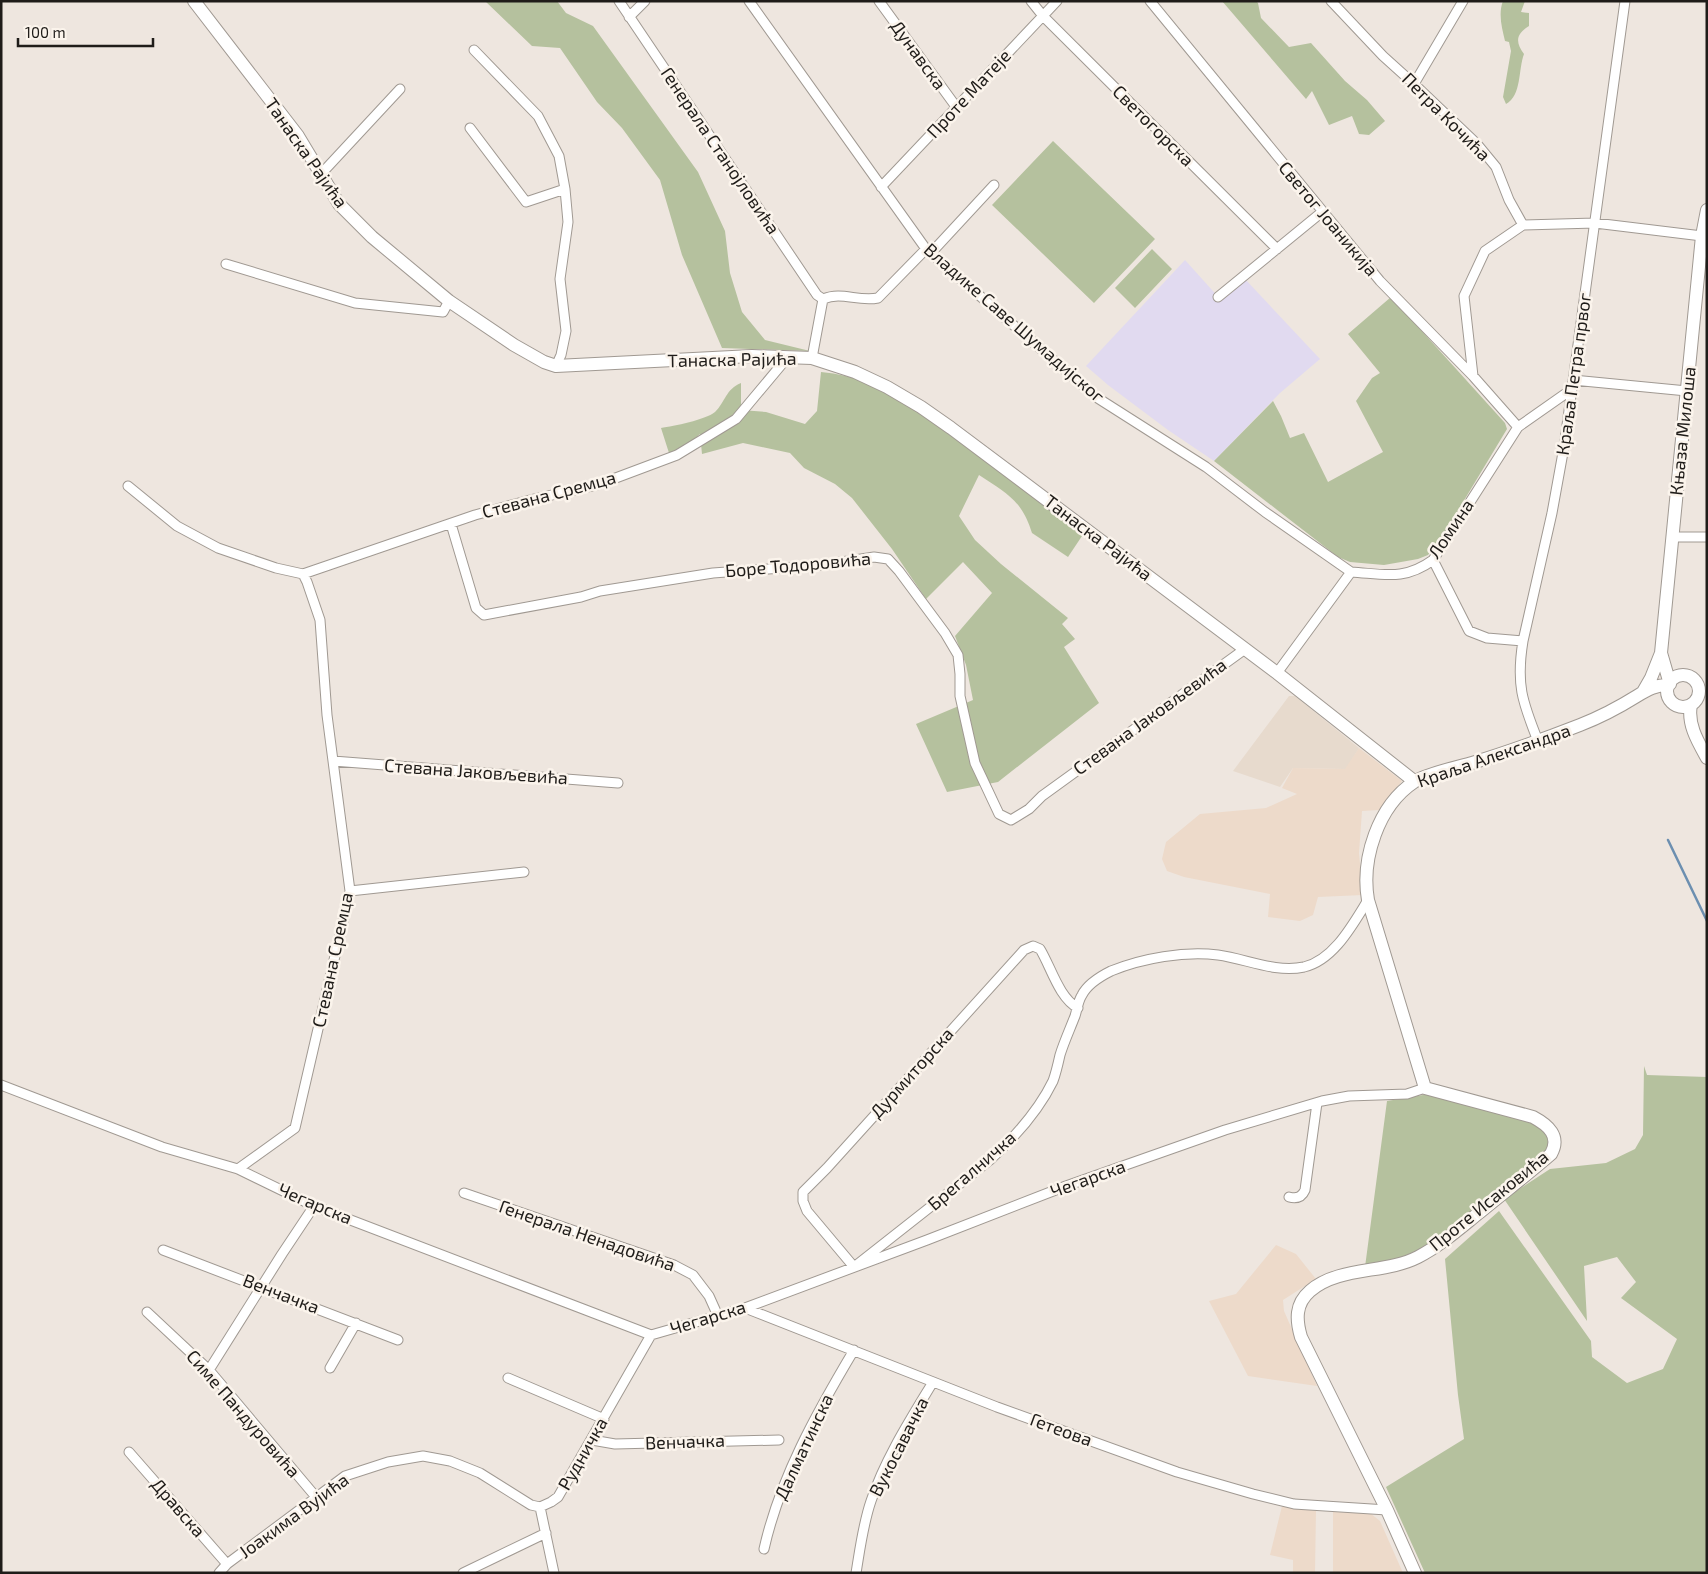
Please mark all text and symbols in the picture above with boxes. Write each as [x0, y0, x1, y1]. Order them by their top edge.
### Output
scale bar [18, 15, 152, 47]
street label: Дунавска [886, 15, 951, 94]
text: 100 m [25, 23, 66, 41]
street label: Проте Матеје [922, 44, 1015, 142]
street label: Генерала Станојловића [657, 63, 785, 238]
street label: Петра Кочића [1398, 67, 1496, 165]
street label: Светогорска [1108, 80, 1199, 171]
street label: Танаска Рајића [261, 93, 353, 212]
street label: Светог Јоаникија [1274, 157, 1383, 280]
street label: Владике Саве Шумадијског [920, 238, 1109, 407]
street label: Краља Петра првог [1551, 291, 1595, 456]
street label: Танаска Рајића [667, 347, 797, 371]
street label: Књаза Милоша [1664, 365, 1700, 496]
street label: Стевана Сремца [479, 466, 618, 522]
street label: Танаска Рајића [1040, 489, 1157, 585]
street label: Ломина [1422, 495, 1478, 562]
street label: Боре Тодоровића [724, 547, 872, 581]
street label: Стевана Јаковљевића [1069, 653, 1230, 779]
street label: Краља Александра [1414, 719, 1573, 792]
street label: Стевана Јаковљевића [384, 754, 569, 788]
street label: Стевана Сремца [307, 890, 357, 1029]
street label: Дурмиторска [865, 1022, 958, 1122]
street label: Брегалничка [923, 1126, 1020, 1214]
street label: Проте Исаковића [1424, 1145, 1552, 1255]
street label: Чегарска [1047, 1154, 1128, 1202]
street label: Чегарска [275, 1178, 356, 1228]
street label: Генерала Ненадовића [496, 1195, 678, 1276]
street label: Венчачка [240, 1268, 323, 1318]
street label: Чегарска [667, 1295, 748, 1339]
street label: Симе Пандуровића [182, 1345, 305, 1482]
street label: Далматинска [769, 1390, 837, 1503]
street label: Вукосавачка [864, 1393, 933, 1500]
street label: Гетеова [1027, 1408, 1095, 1450]
street label: Рудничка [553, 1413, 612, 1494]
street label: Венчачка [645, 1429, 725, 1453]
street label: Јоакима Вујића [234, 1468, 353, 1562]
street label: Дравска [147, 1473, 210, 1541]

